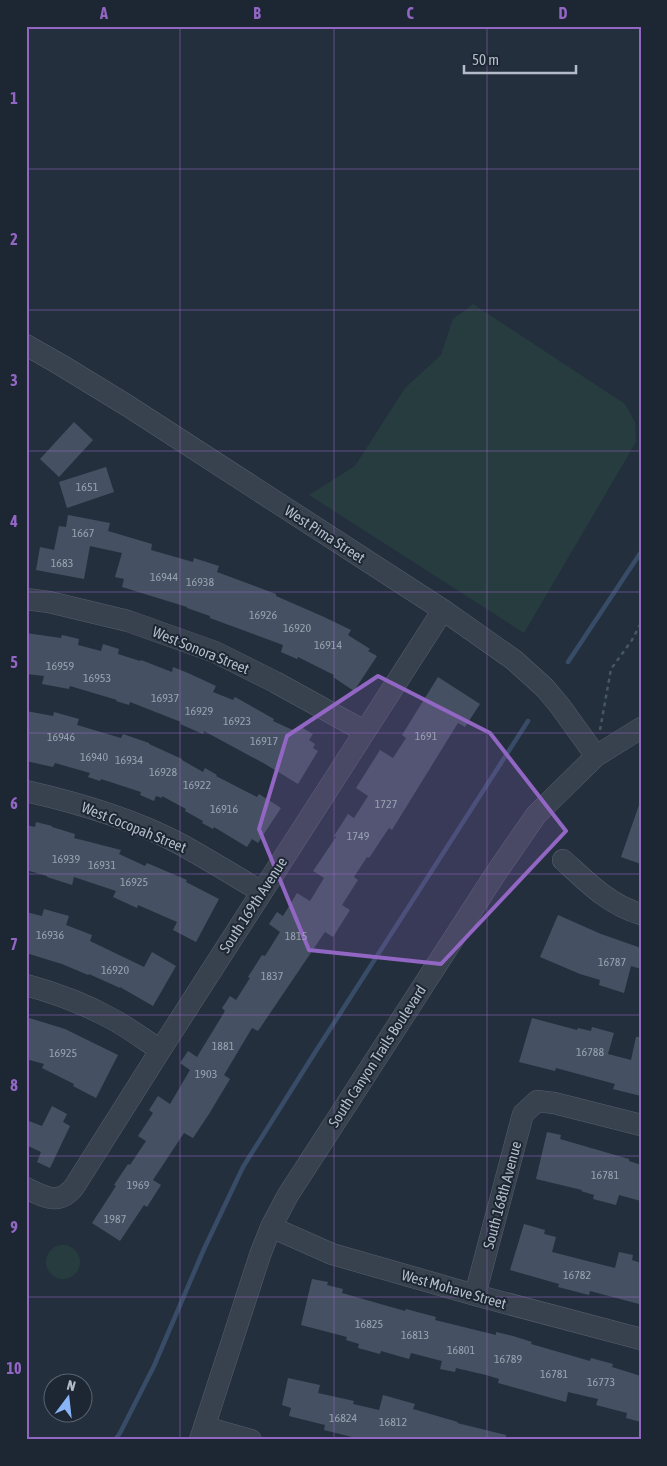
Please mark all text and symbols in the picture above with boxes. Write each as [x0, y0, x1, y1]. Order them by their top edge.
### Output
text: A [99, 4, 108, 22]
text: B [253, 4, 261, 22]
text: C [406, 4, 414, 22]
text: D [559, 4, 568, 22]
scale bar [464, 42, 577, 74]
text: 50 m [472, 51, 499, 68]
text: 1 [10, 89, 18, 107]
text: 2 [10, 230, 18, 248]
text: 3 [10, 371, 18, 389]
house number: 1651 [76, 480, 99, 494]
street label: West Pima Street [282, 502, 368, 566]
text: 4 [9, 512, 18, 530]
house number: 1667 [72, 526, 95, 540]
house number: 1683 [51, 556, 73, 570]
house number: 16944 [150, 570, 178, 584]
house number: 16938 [186, 575, 214, 589]
house number: 16926 [249, 608, 277, 622]
house number: 16920 [283, 621, 311, 635]
street label: West Sonora Street [150, 623, 252, 677]
house number: 16914 [314, 638, 342, 652]
text: 5 [10, 653, 18, 671]
house number: 16959 [46, 659, 74, 673]
house number: 16953 [83, 671, 111, 685]
house number: 16937 [151, 691, 179, 705]
house number: 16929 [185, 704, 213, 718]
house number: 16923 [223, 714, 251, 728]
house number: 1691 [415, 729, 438, 743]
house number: 16946 [47, 730, 75, 744]
house number: 16917 [250, 734, 278, 748]
house number: 16940 [80, 750, 108, 764]
house number: 16934 [115, 753, 143, 767]
house number: 16928 [149, 765, 177, 779]
house number: 16922 [183, 778, 211, 792]
text: 6 [10, 794, 18, 812]
house number: 1727 [375, 797, 398, 811]
street label: West Cocopah Street [79, 798, 189, 856]
house number: 16916 [210, 802, 238, 816]
house number: 1749 [347, 829, 370, 843]
house number: 16939 [52, 852, 80, 866]
street label: South 169th Avenue [216, 854, 290, 956]
house number: 16931 [88, 858, 116, 872]
house number: 16925 [120, 875, 148, 889]
house number: 16936 [36, 928, 64, 942]
house number: 1815 [285, 929, 307, 943]
text: 7 [10, 935, 18, 953]
house number: 16787 [598, 955, 626, 969]
house number: 16920 [101, 963, 129, 977]
house number: 1837 [261, 969, 284, 983]
street label: South Canyon Trails Boulevard [325, 982, 429, 1130]
house number: 1881 [212, 1039, 235, 1053]
house number: 16788 [576, 1045, 604, 1059]
house number: 16925 [49, 1046, 77, 1060]
house number: 1903 [195, 1067, 217, 1081]
text: 8 [10, 1076, 18, 1094]
street label: South 168th Avenue [479, 1139, 525, 1251]
house number: 16781 [591, 1168, 619, 1182]
house number: 1969 [127, 1178, 150, 1192]
house number: 1987 [104, 1212, 127, 1226]
text: 9 [10, 1218, 18, 1236]
street label: West Mohave Street [400, 1266, 508, 1312]
house number: 16782 [563, 1268, 591, 1282]
house number: 16825 [355, 1317, 383, 1331]
house number: 16813 [401, 1328, 429, 1342]
house number: 16801 [447, 1343, 475, 1357]
house number: 16789 [494, 1352, 522, 1366]
text: 10 [6, 1359, 22, 1377]
house number: 16781 [540, 1367, 568, 1381]
north arrow [42, 1374, 92, 1424]
house number: 16773 [587, 1375, 615, 1389]
text: N [65, 1377, 77, 1394]
house number: 16824 [329, 1411, 357, 1425]
house number: 16812 [379, 1415, 407, 1429]

